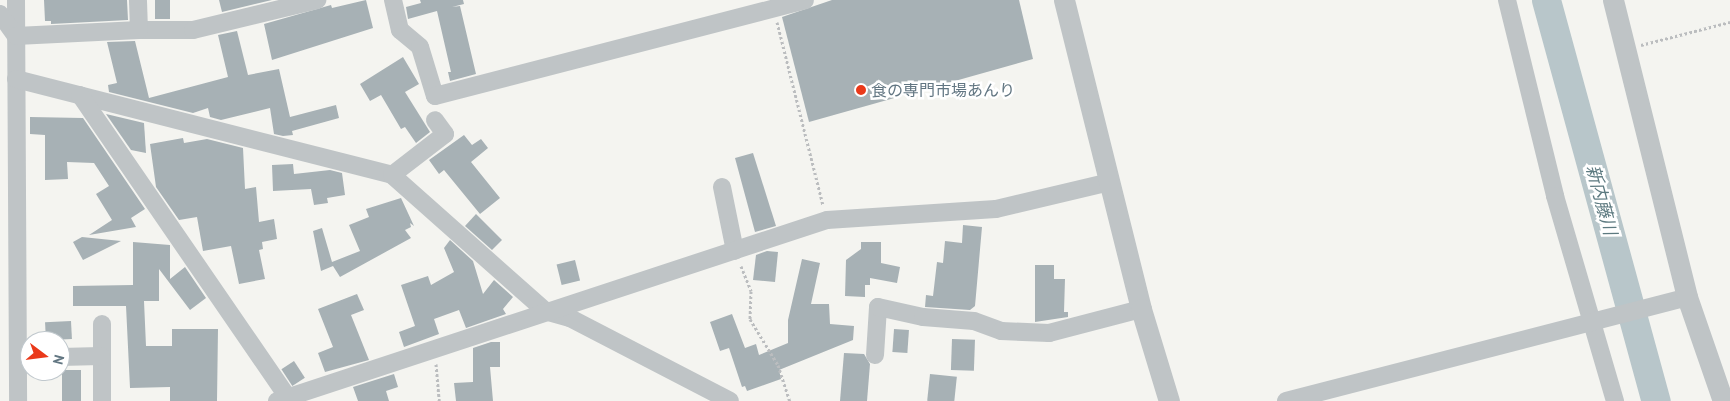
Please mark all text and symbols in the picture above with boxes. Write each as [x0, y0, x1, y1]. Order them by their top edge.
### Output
place label: 食の専門市場あんり [871, 80, 1015, 100]
marker: 食の専門市場あんり [855, 84, 867, 96]
water label: 新内藤川 [1581, 162, 1621, 238]
north arrow [20, 331, 70, 381]
text: N [49, 353, 68, 366]

